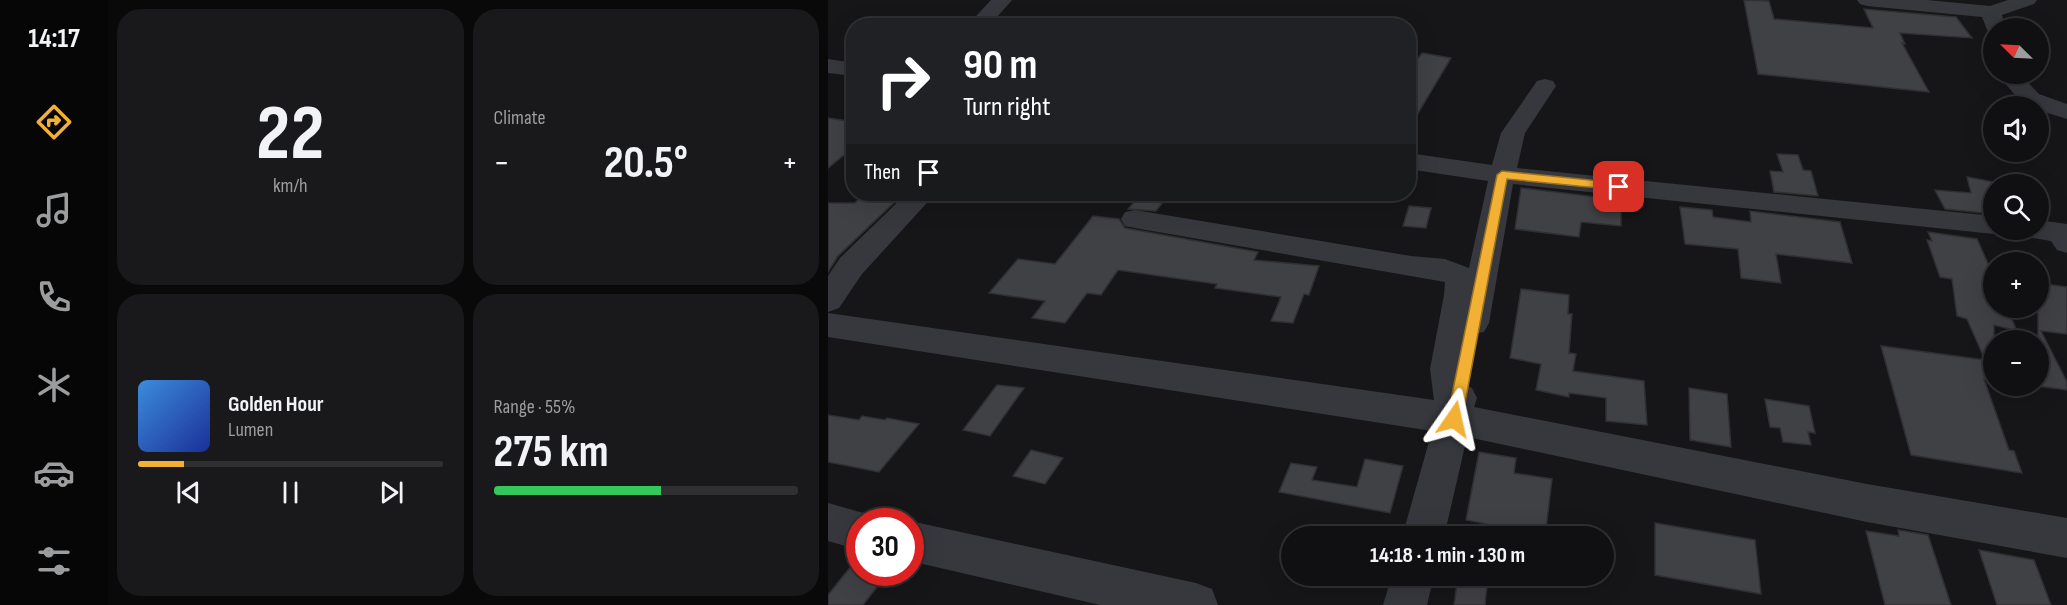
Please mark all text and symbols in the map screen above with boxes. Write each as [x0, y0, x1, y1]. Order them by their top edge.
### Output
north arrow [1983, 18, 2049, 84]
map controls [1983, 18, 2049, 396]
text: 14:17 [28, 23, 80, 55]
text: 90 m [963, 40, 1037, 91]
icon: right [864, 42, 942, 120]
text: 22 [256, 88, 324, 181]
text: Turn right [963, 91, 1050, 123]
button: sound [1983, 96, 2049, 162]
icon: directions [33, 101, 75, 143]
text: Climate [494, 106, 546, 130]
text: 20.5° [604, 136, 688, 191]
text: − [494, 143, 510, 183]
text: + [782, 143, 798, 183]
icon: arrive [912, 156, 945, 189]
text: Then [864, 159, 900, 186]
pin [1593, 161, 1644, 212]
icon: arrive [1602, 170, 1635, 203]
text: km/h [273, 174, 308, 198]
button: search [1983, 174, 2049, 240]
icon: music [33, 189, 75, 231]
button: + [1983, 252, 2049, 318]
icon: phone [33, 276, 75, 318]
button: − [1983, 330, 2049, 396]
icon: climate [33, 364, 75, 406]
position arrow [1422, 387, 1486, 451]
text: Golden Hour [228, 391, 324, 418]
text: Range · 55% [494, 395, 576, 419]
text: Lumen [228, 418, 273, 442]
text: 275 km [494, 425, 608, 480]
icon: car [33, 452, 75, 494]
icon: previous [172, 476, 205, 509]
icon: pause [274, 476, 307, 509]
icon: next [375, 476, 408, 509]
speed limit sign: 30 [846, 508, 924, 586]
icon: filters [33, 540, 75, 582]
text: 14:18 · 1 min · 130 m [1370, 542, 1525, 569]

